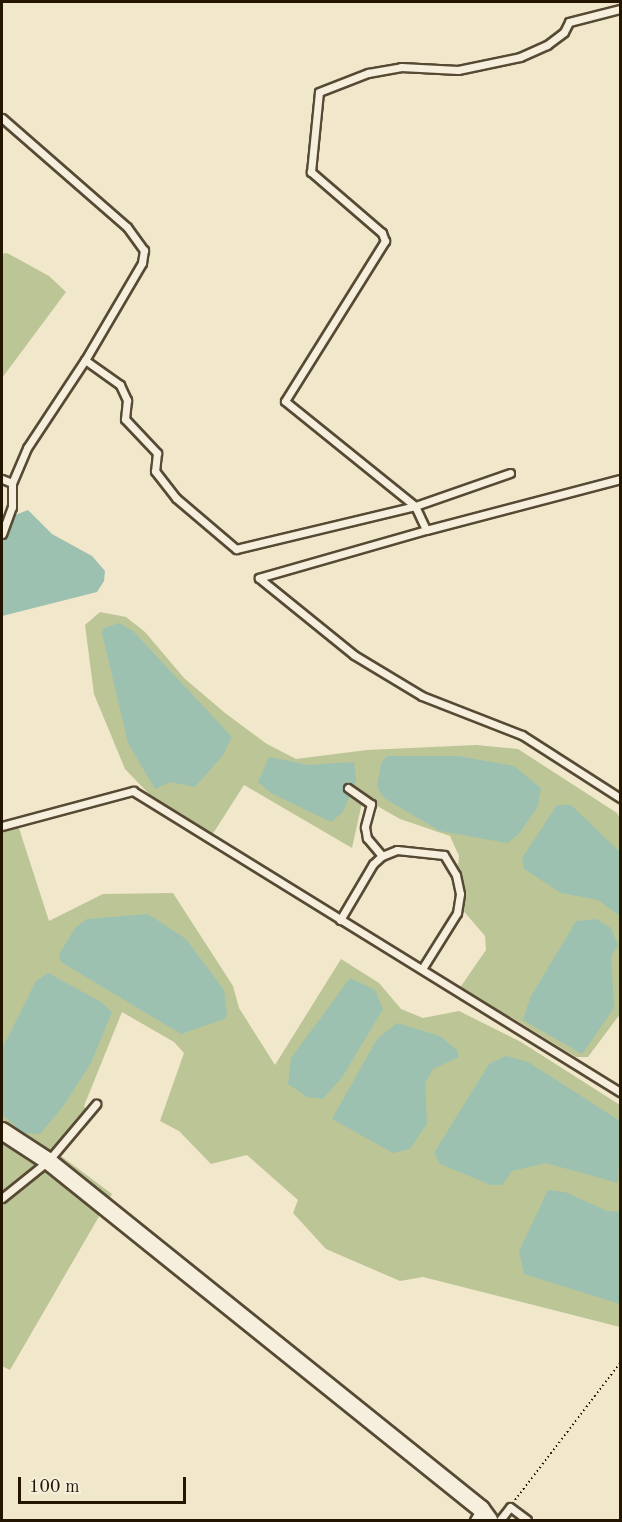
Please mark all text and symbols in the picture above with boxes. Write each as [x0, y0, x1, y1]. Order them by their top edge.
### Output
scale bar [21, 1465, 189, 1503]
text: 100 m [29, 1478, 80, 1496]

